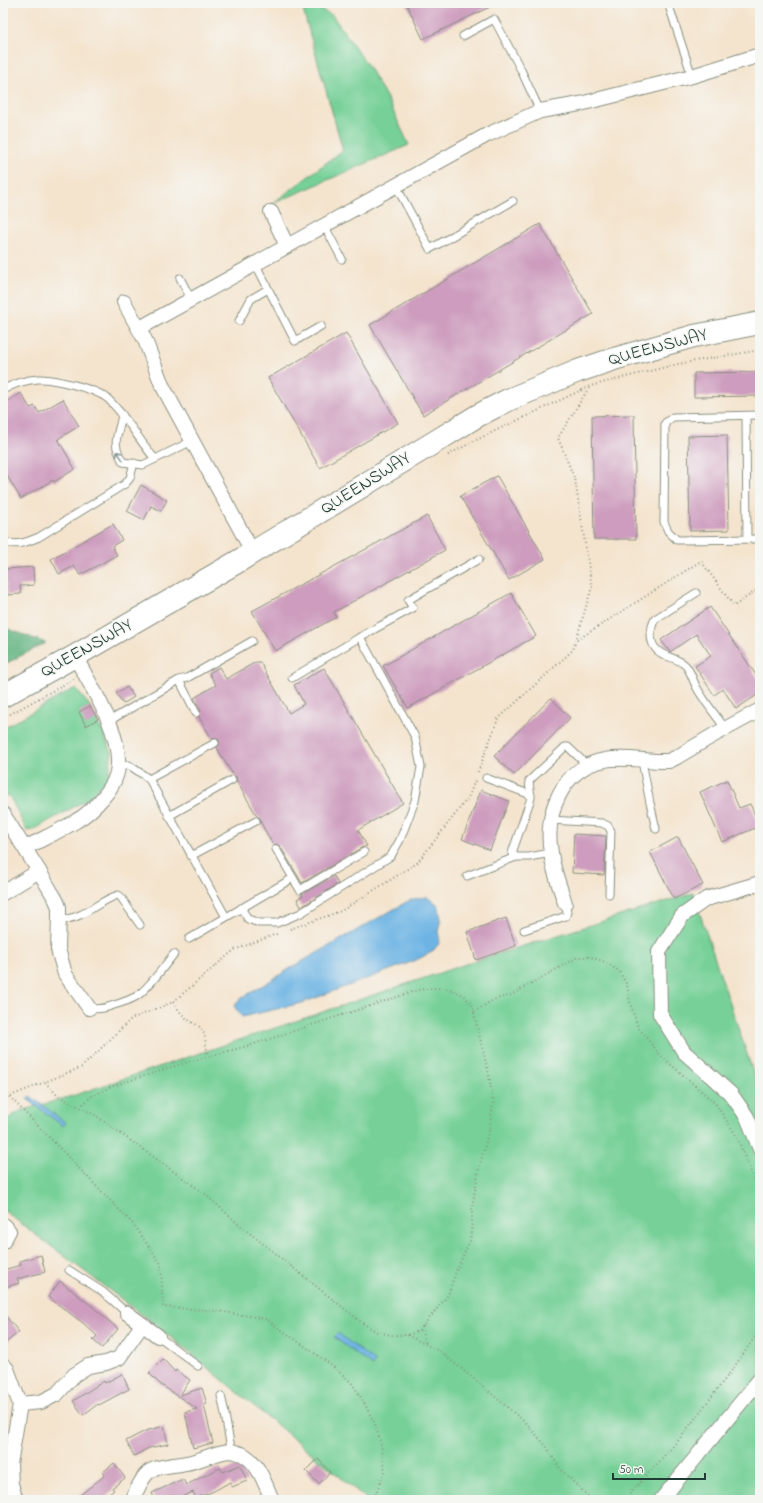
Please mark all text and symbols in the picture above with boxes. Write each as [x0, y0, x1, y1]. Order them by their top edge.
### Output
street label: QUEENSWAY [605, 322, 711, 374]
street label: QUEENSWAY [316, 446, 417, 522]
one-way arrow [116, 451, 124, 462]
street label: QUEENSWAY [36, 613, 138, 685]
scale bar [613, 1455, 705, 1481]
text: 50 m [619, 1461, 643, 1479]

